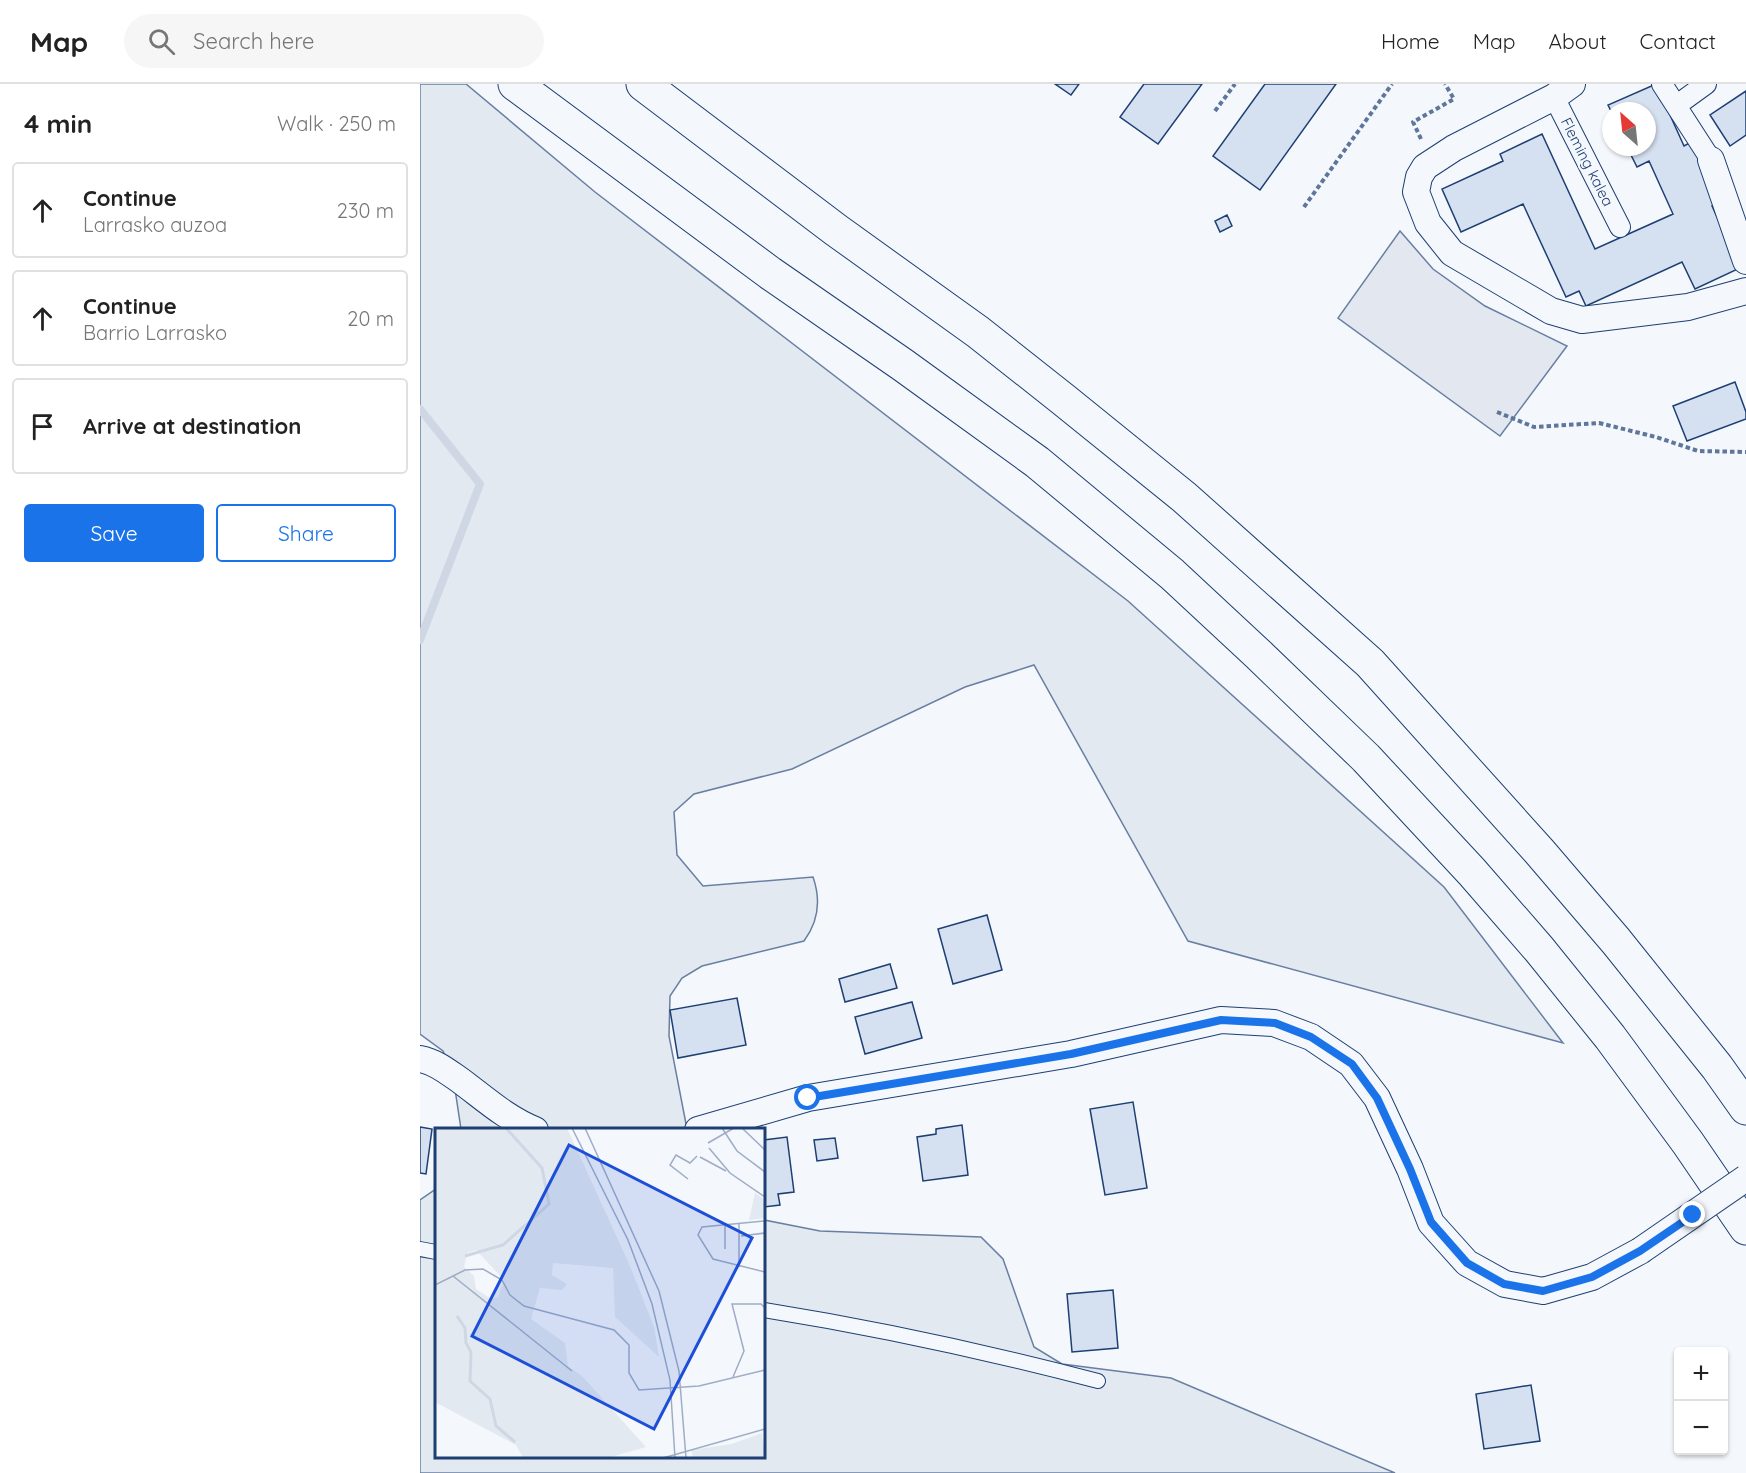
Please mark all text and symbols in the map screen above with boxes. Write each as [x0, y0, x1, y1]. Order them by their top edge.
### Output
search box [124, 14, 544, 68]
text: Map [30, 24, 88, 59]
icon: search [145, 25, 178, 58]
text: Search here [193, 27, 315, 55]
text: Home [1381, 28, 1440, 54]
text: Map [1473, 28, 1516, 54]
text: About [1549, 28, 1607, 54]
text: Contact [1640, 28, 1716, 54]
north arrow [1602, 102, 1656, 156]
text: 4 min [24, 107, 92, 140]
text: Walk · 250 m [277, 111, 396, 136]
street label: Fleming kalea [1557, 114, 1618, 209]
text: Continue [83, 184, 177, 212]
icon: ahead [26, 194, 59, 227]
text: 230 m [337, 198, 394, 223]
text: Larrasko auzoa [83, 212, 227, 237]
text: Continue [83, 292, 177, 320]
icon: ahead [26, 302, 59, 335]
text: 20 m [347, 306, 394, 331]
text: Barrio Larrasko [83, 320, 227, 345]
icon: arrive [26, 410, 59, 443]
text: Arrive at destination [83, 412, 301, 440]
button: Save [24, 504, 204, 562]
button: Share [216, 504, 396, 562]
route start [794, 1084, 820, 1110]
inset map [435, 1128, 765, 1458]
route end [1679, 1201, 1705, 1227]
map controls [1674, 1347, 1728, 1455]
button: + [1674, 1347, 1728, 1401]
button: − [1674, 1401, 1728, 1455]

